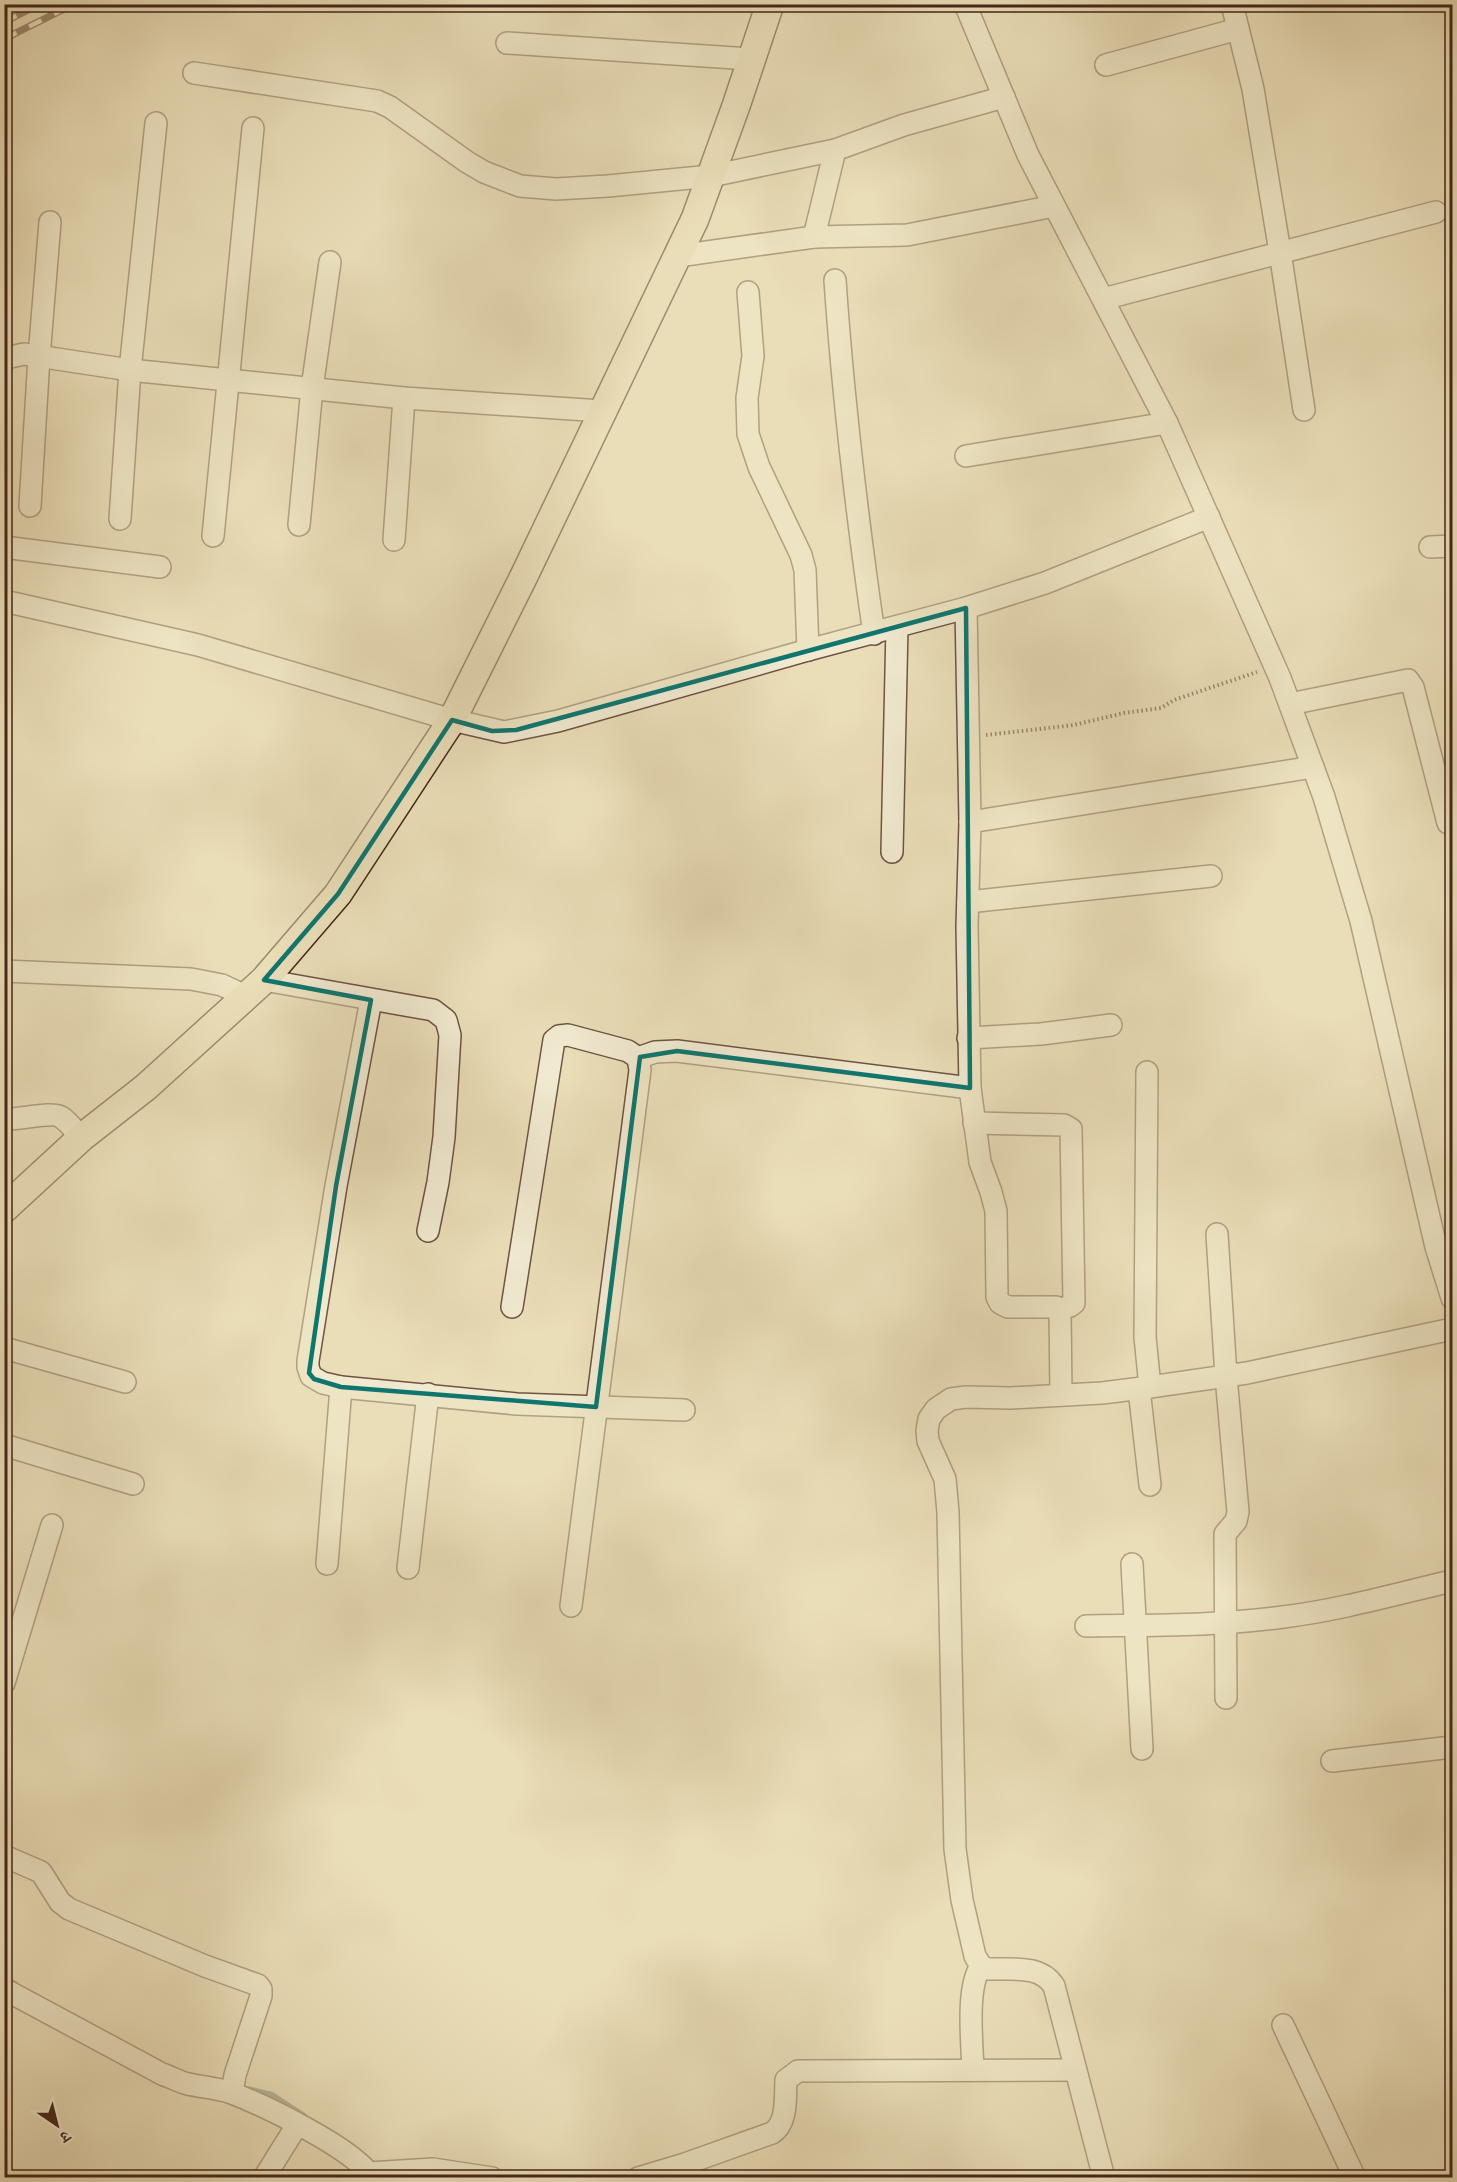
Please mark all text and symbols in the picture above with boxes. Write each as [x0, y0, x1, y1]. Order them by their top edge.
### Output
north arrow [27, 2095, 87, 2155]
text: उ [54, 2125, 74, 2147]

